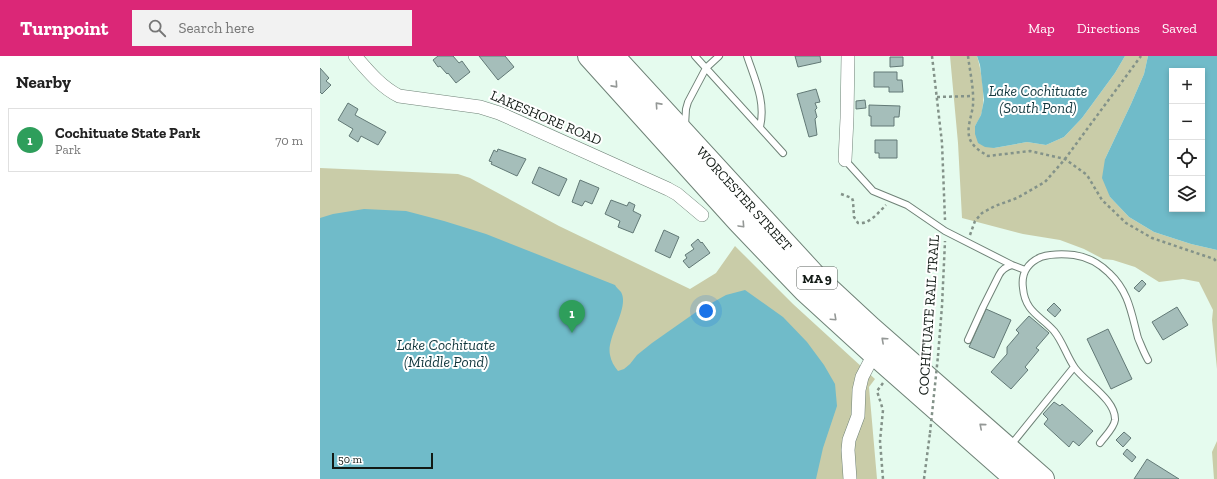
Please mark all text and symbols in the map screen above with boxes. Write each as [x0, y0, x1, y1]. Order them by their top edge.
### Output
search box [132, 10, 412, 46]
text: Turnpoint [20, 17, 108, 40]
icon: search [146, 17, 168, 39]
text: Search here [178, 19, 254, 37]
text: Map [1028, 20, 1055, 37]
text: Directions [1077, 20, 1140, 37]
text: Saved [1162, 20, 1197, 37]
map controls [1169, 68, 1205, 212]
button: + [1169, 68, 1205, 104]
text: Nearby [16, 72, 71, 92]
one-way arrow [610, 80, 618, 88]
water label: Lake Cochituate (South Pond) [989, 82, 1087, 117]
street label: LAKESHORE ROAD [488, 87, 604, 149]
one-way arrow [656, 103, 663, 110]
button: − [1169, 104, 1205, 140]
text: Cochituate State Park [55, 124, 200, 142]
text: 1 [27, 133, 33, 148]
text: 70 m [275, 133, 303, 148]
button: locate [1169, 140, 1205, 176]
text: Park [55, 142, 81, 157]
street label: WORCESTER STREET [693, 143, 796, 255]
button: layers [1169, 176, 1205, 212]
one-way arrow [738, 220, 745, 228]
street label: COCHITUATE RAIL TRAIL [915, 234, 943, 396]
road number: MA 9 [797, 267, 837, 289]
pin: 1 [559, 300, 585, 333]
your location [696, 301, 716, 321]
one-way arrow [829, 313, 837, 320]
water label: Lake Cochituate (Middle Pond) [397, 336, 495, 371]
one-way arrow [881, 337, 889, 345]
one-way arrow [979, 423, 986, 430]
scale bar [332, 451, 433, 470]
text: 50 m [338, 453, 362, 466]

